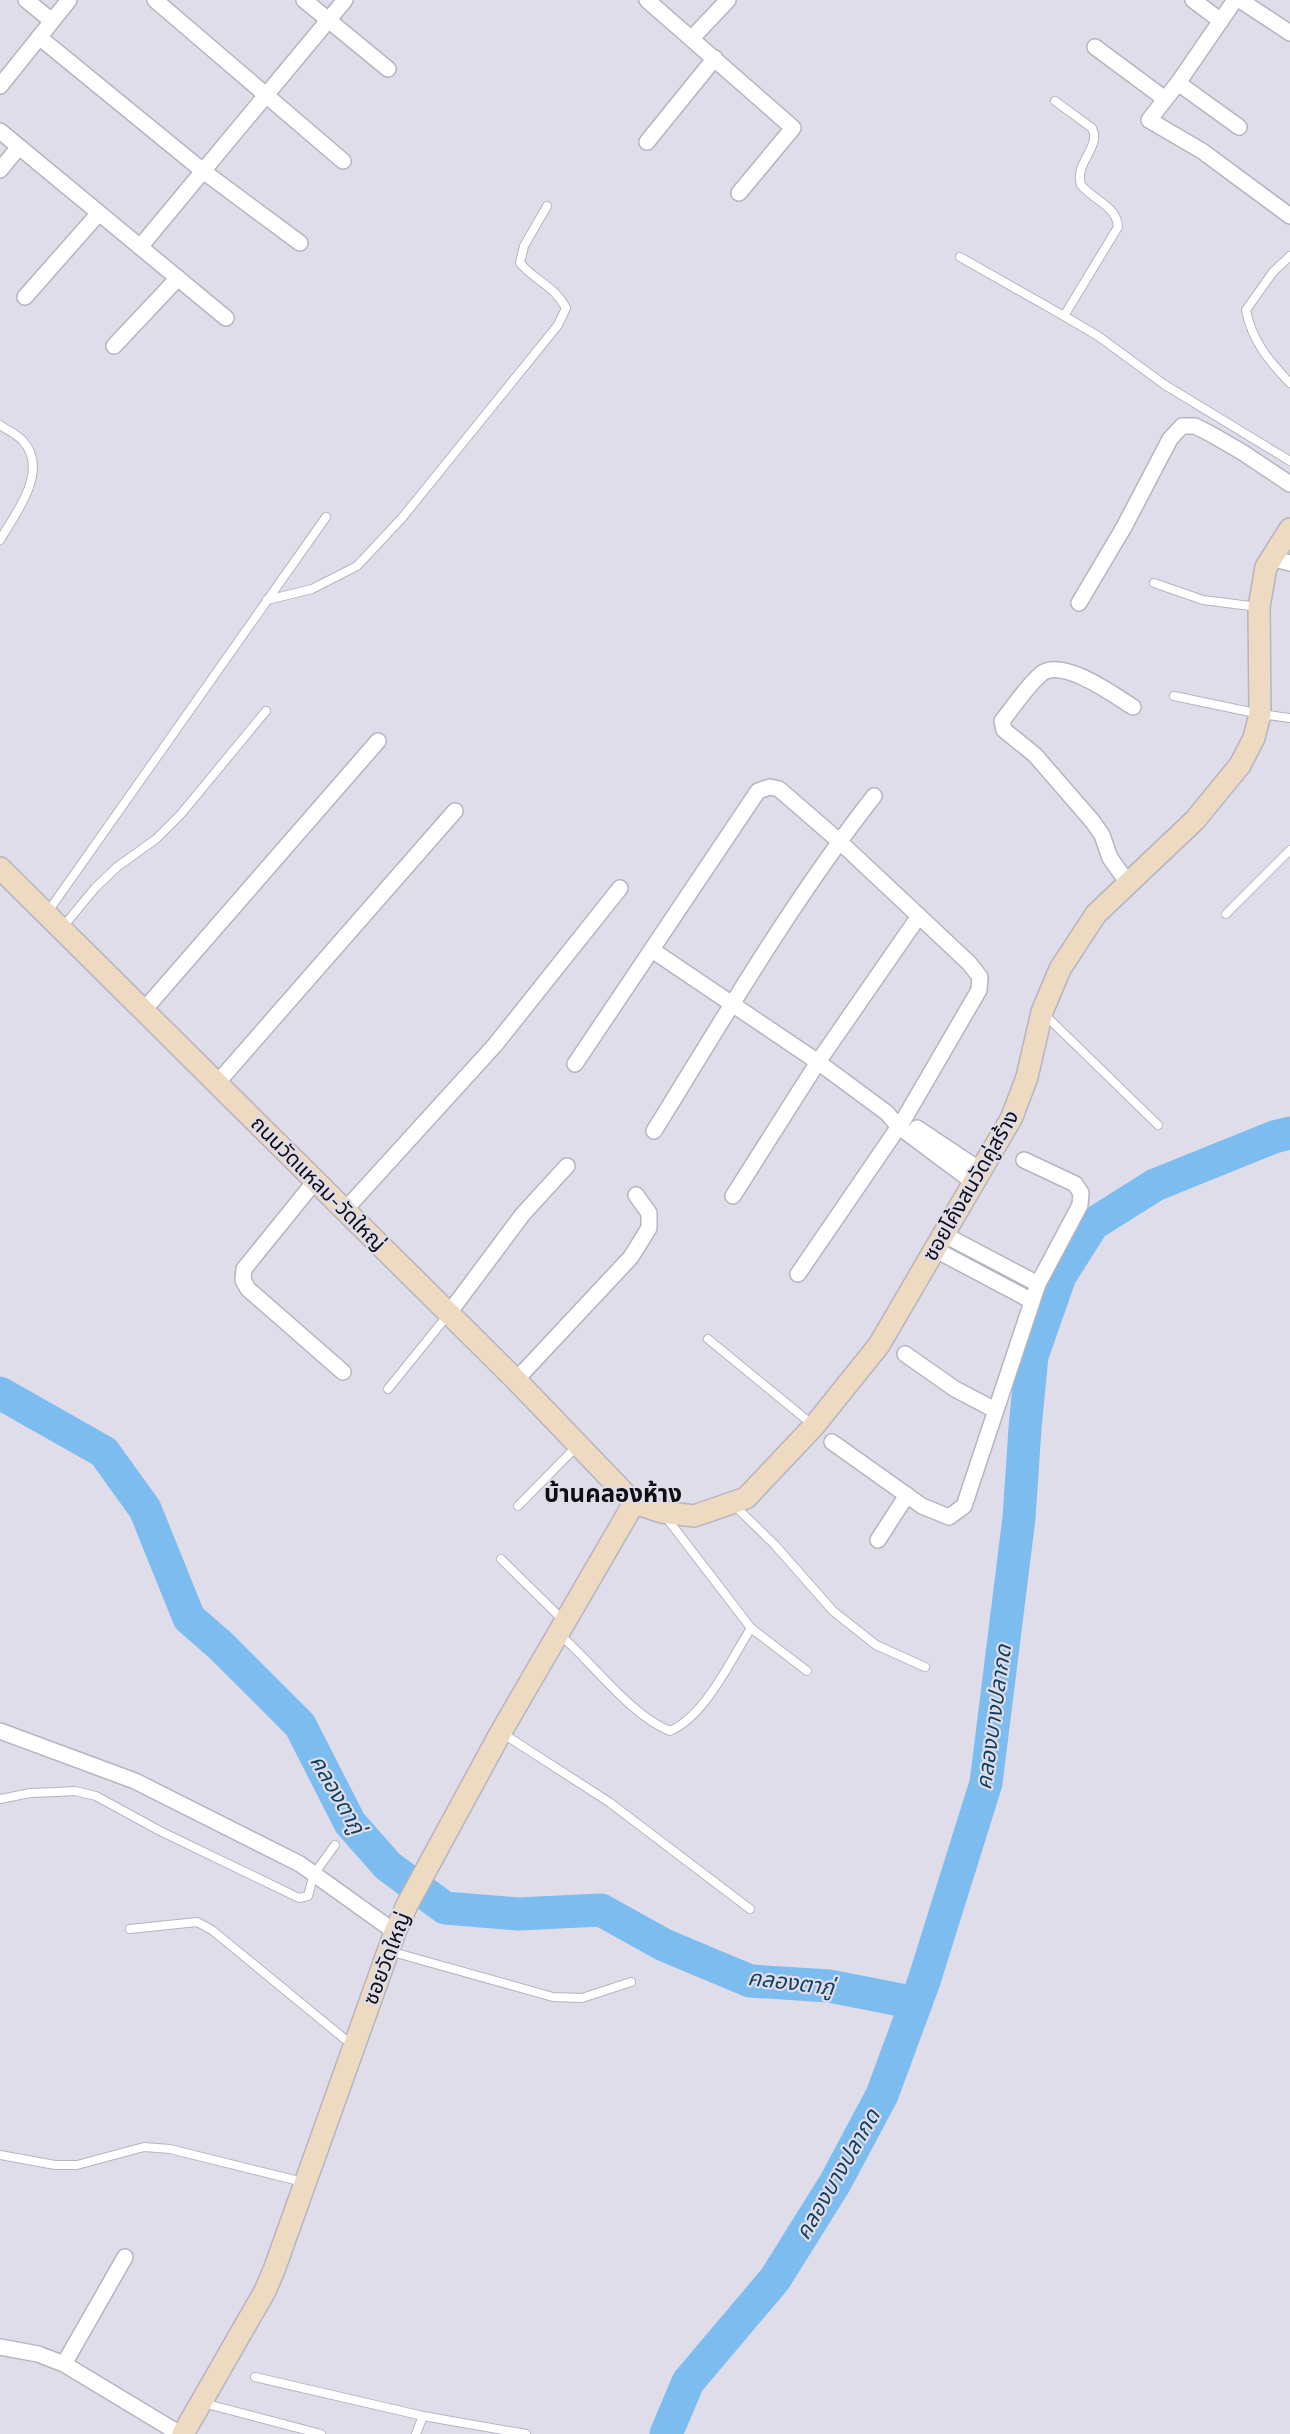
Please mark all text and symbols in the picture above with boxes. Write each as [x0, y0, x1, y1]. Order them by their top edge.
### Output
street label: ซอยโค้งสนวัดคู่สร้าง [916, 1105, 1025, 1266]
street label: ถนนวัดแหลม-วัดใหญ่ [246, 1110, 392, 1256]
district label: บ้านคลองห้าง [544, 1478, 682, 1508]
water label: คลองบางปลากด [969, 1641, 1017, 1791]
water label: คลองตาภู่ [304, 1749, 373, 1841]
street label: ซอยวัดใหญ่ [356, 1908, 416, 2008]
water label: คลองตาภู่ [746, 1963, 839, 2002]
water label: คลองบางปลากด [788, 2102, 886, 2244]

